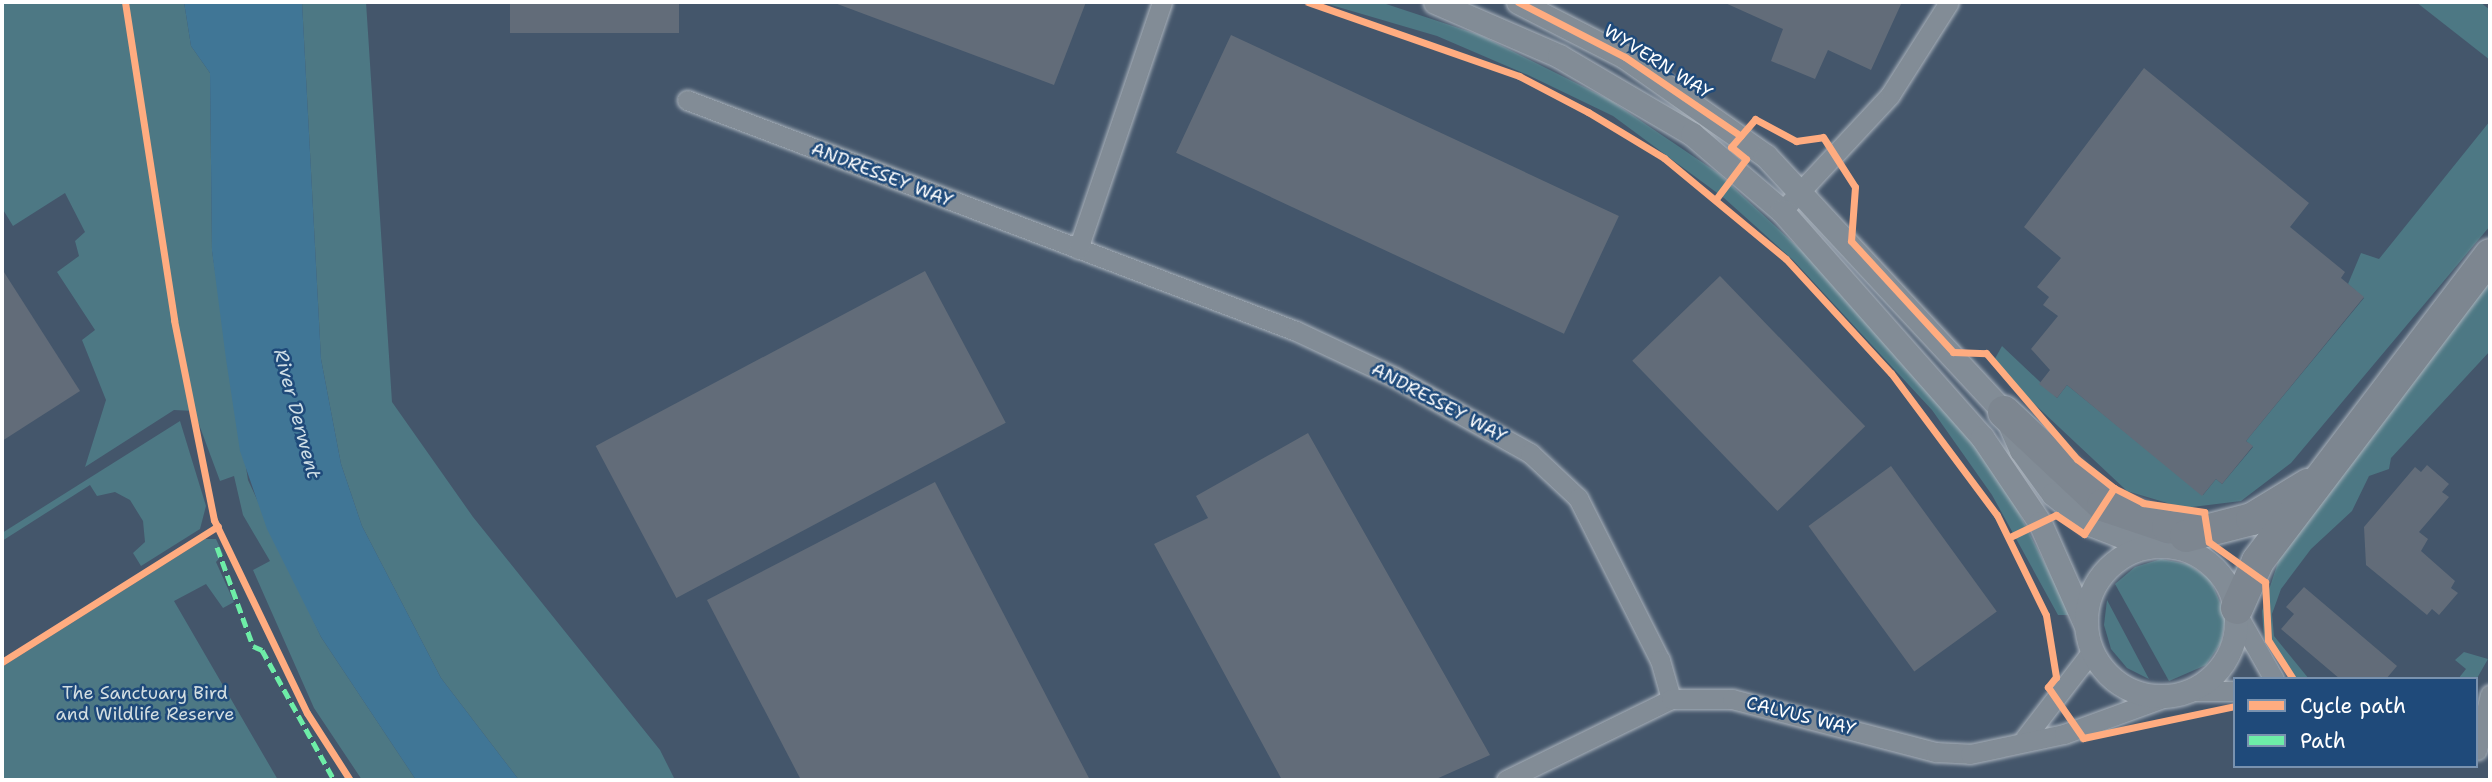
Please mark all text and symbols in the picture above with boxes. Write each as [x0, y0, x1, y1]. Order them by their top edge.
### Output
street label: WYVERN WAY [1600, 20, 1716, 104]
street label: ANDRESSEY WAY [808, 138, 956, 212]
water label: River Derwent [269, 347, 325, 481]
street label: ANDRESSEY WAY [1368, 358, 1510, 448]
legend [2233, 677, 2478, 768]
park label: The Sanctuary Bird and Wildlife Reserve [55, 683, 235, 726]
street label: CALVUS WAY [1744, 692, 1858, 740]
text: Cycle path [2300, 692, 2406, 720]
text: Path [2300, 727, 2346, 755]

